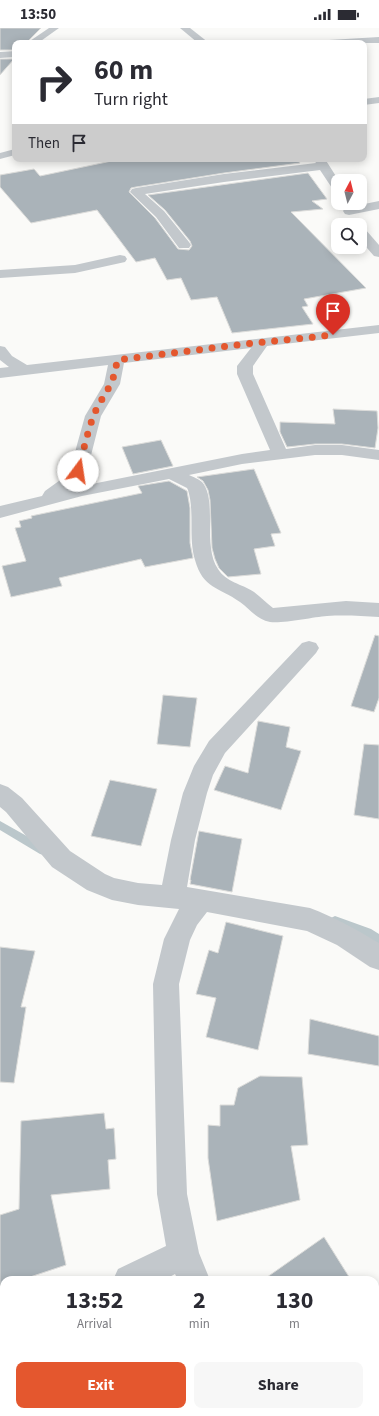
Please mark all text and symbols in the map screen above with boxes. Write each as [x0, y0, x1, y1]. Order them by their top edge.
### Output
text: 13:50 [20, 4, 56, 25]
text: 60 m [94, 50, 153, 90]
icon: right [28, 56, 80, 108]
text: Turn right [94, 87, 168, 112]
icon: arrive [68, 132, 90, 154]
text: Then [28, 133, 60, 154]
north arrow [331, 174, 367, 210]
map controls [331, 174, 367, 254]
button: search [331, 218, 367, 254]
pin [316, 294, 350, 335]
icon: arrive [322, 300, 344, 322]
position arrow [57, 450, 99, 492]
text: 13:52 [65, 1283, 123, 1318]
text: 2 [193, 1283, 206, 1318]
text: 130 [275, 1283, 313, 1318]
text: Arrival [77, 1315, 112, 1333]
text: min [189, 1315, 210, 1333]
text: m [289, 1315, 300, 1333]
button: Exit [16, 1362, 186, 1408]
button: Share [194, 1362, 363, 1408]

